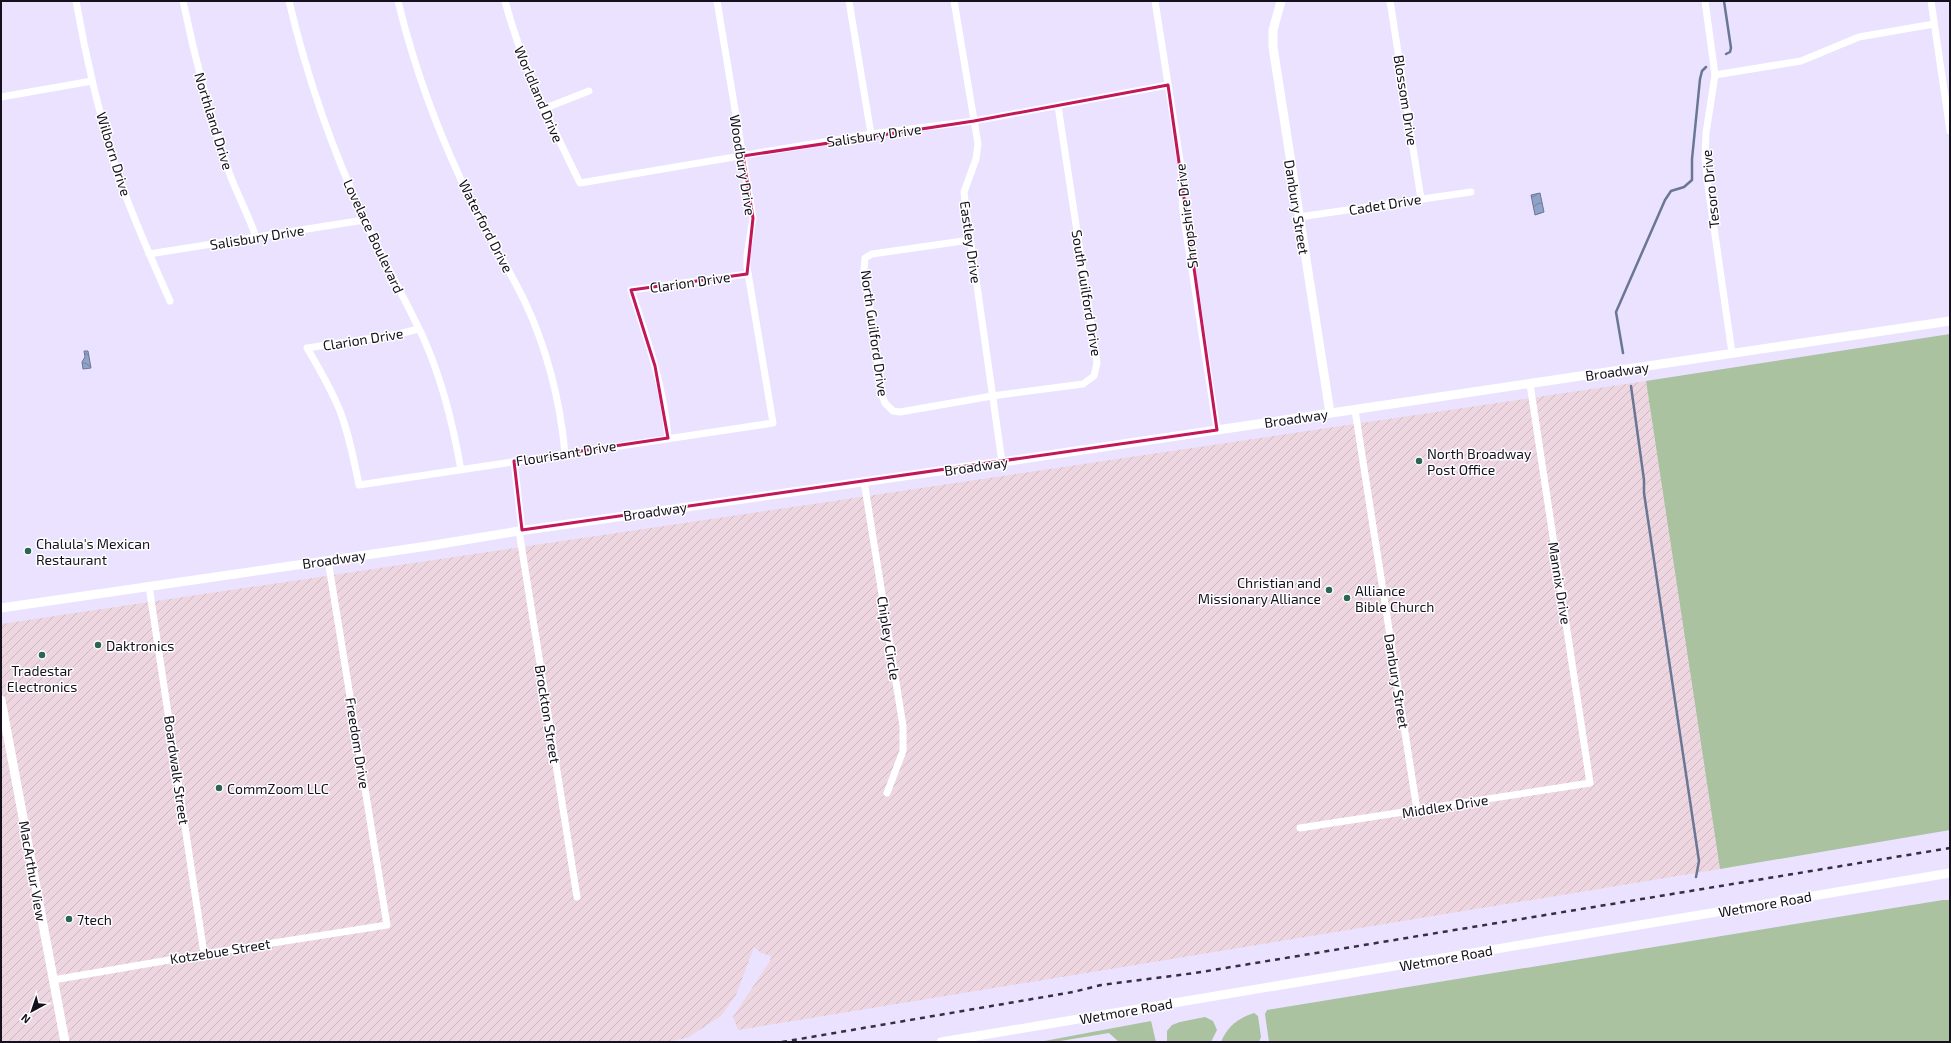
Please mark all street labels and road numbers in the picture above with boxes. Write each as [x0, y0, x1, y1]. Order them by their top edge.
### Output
street label: Worldland Drive [511, 43, 567, 145]
street label: Blossom Drive [1390, 53, 1422, 147]
street label: Northland Drive [191, 70, 237, 172]
street label: Wilborn Drive [93, 110, 135, 198]
street label: Woodbury Drive [727, 113, 759, 217]
street label: Salisbury Drive [826, 120, 922, 150]
street label: Tesoro Drive [1697, 149, 1723, 229]
street label: Danbury Street [1281, 158, 1313, 256]
street label: Shropshire Drive [1171, 163, 1201, 269]
street label: Lovelace Boulevard [340, 176, 408, 296]
street label: Waterford Drive [455, 177, 517, 275]
street label: Cadet Drive [1348, 190, 1422, 218]
street label: Eastley Drive [957, 200, 985, 284]
street label: Salisbury Drive [209, 221, 305, 253]
street label: South Guilford Drive [1069, 229, 1105, 357]
street label: Clarion Drive [649, 268, 731, 296]
street label: North Guilford Drive [858, 269, 892, 397]
street label: Clarion Drive [321, 324, 405, 354]
street label: Broadway [1584, 358, 1651, 384]
street label: Broadway [1263, 405, 1330, 431]
street label: Flourisant Drive [515, 437, 617, 469]
street label: Broadway [943, 453, 1010, 479]
street label: Broadway [622, 498, 689, 524]
street label: Mannix Drive [1545, 540, 1575, 626]
street label: Broadway [301, 546, 368, 572]
street label: Chipley Circle [874, 595, 904, 681]
street label: Danbury Street [1381, 632, 1413, 730]
street label: Brockton Street [532, 664, 564, 764]
street label: Freedom Drive [342, 696, 374, 790]
street label: Boardwalk Street [161, 714, 193, 826]
street label: Middlex Drive [1401, 791, 1489, 821]
street label: MacArthur View [16, 819, 50, 923]
street label: Wetmore Road [1717, 887, 1813, 921]
street label: Kotzebue Street [169, 935, 271, 967]
street label: Wetmore Road [1398, 941, 1494, 975]
street label: Wetmore Road [1078, 994, 1174, 1028]

